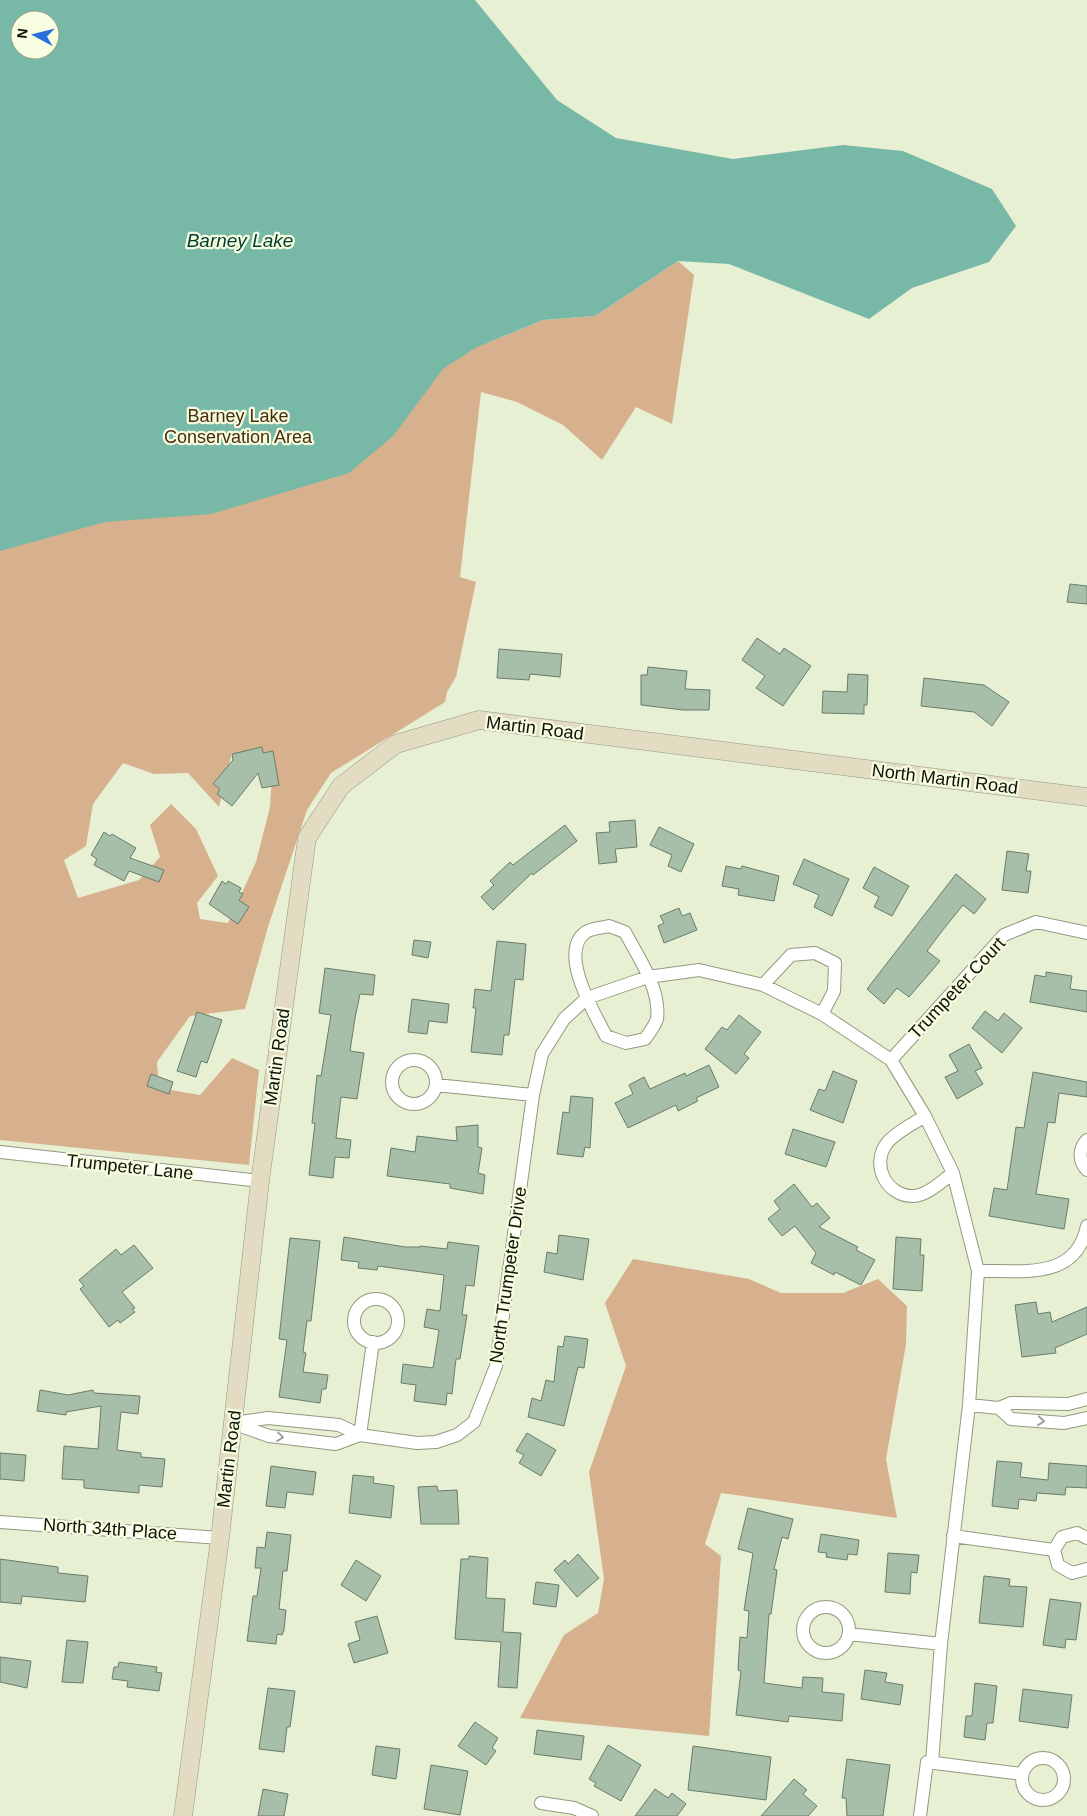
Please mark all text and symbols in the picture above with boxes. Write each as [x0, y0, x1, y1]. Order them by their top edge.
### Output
north arrow [10, 10, 60, 60]
text: N [14, 27, 31, 39]
water label: Barney Lake [187, 230, 293, 251]
park label: Barney Lake Conservation Area [164, 406, 313, 447]
street label: Martin Road [485, 712, 585, 744]
street label: North Martin Road [871, 760, 1019, 798]
street label: Trumpeter Court [905, 933, 1009, 1043]
street label: Martin Road [260, 1007, 294, 1107]
street label: Trumpeter Lane [66, 1150, 194, 1184]
street label: North Trumpeter Drive [486, 1185, 530, 1365]
street label: Martin Road [213, 1409, 245, 1509]
one-way arrow [1037, 1415, 1045, 1426]
one-way arrow [276, 1431, 284, 1442]
street label: North 34th Place [42, 1514, 178, 1544]

